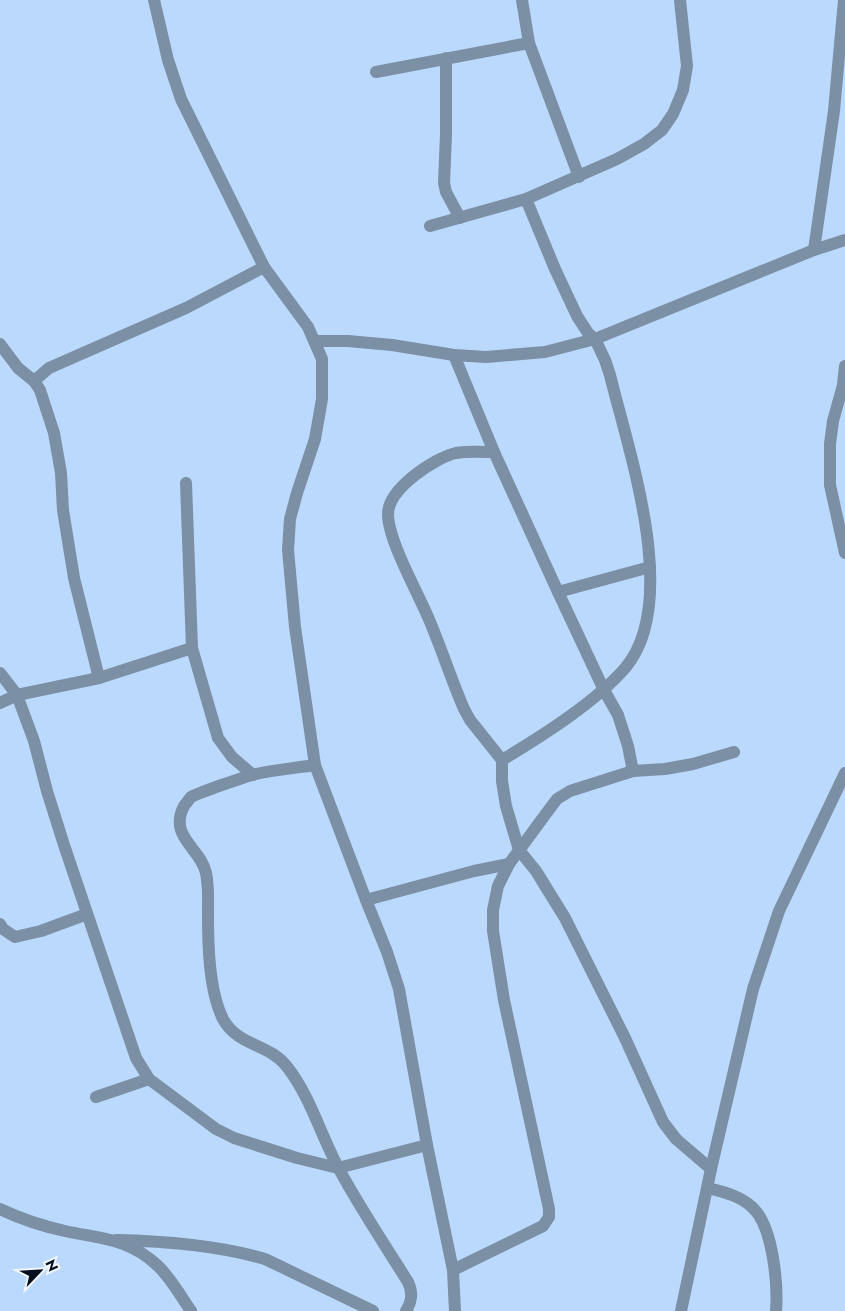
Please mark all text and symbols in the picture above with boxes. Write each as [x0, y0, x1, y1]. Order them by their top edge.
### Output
north arrow [15, 1246, 65, 1296]
text: N [40, 1256, 63, 1275]

